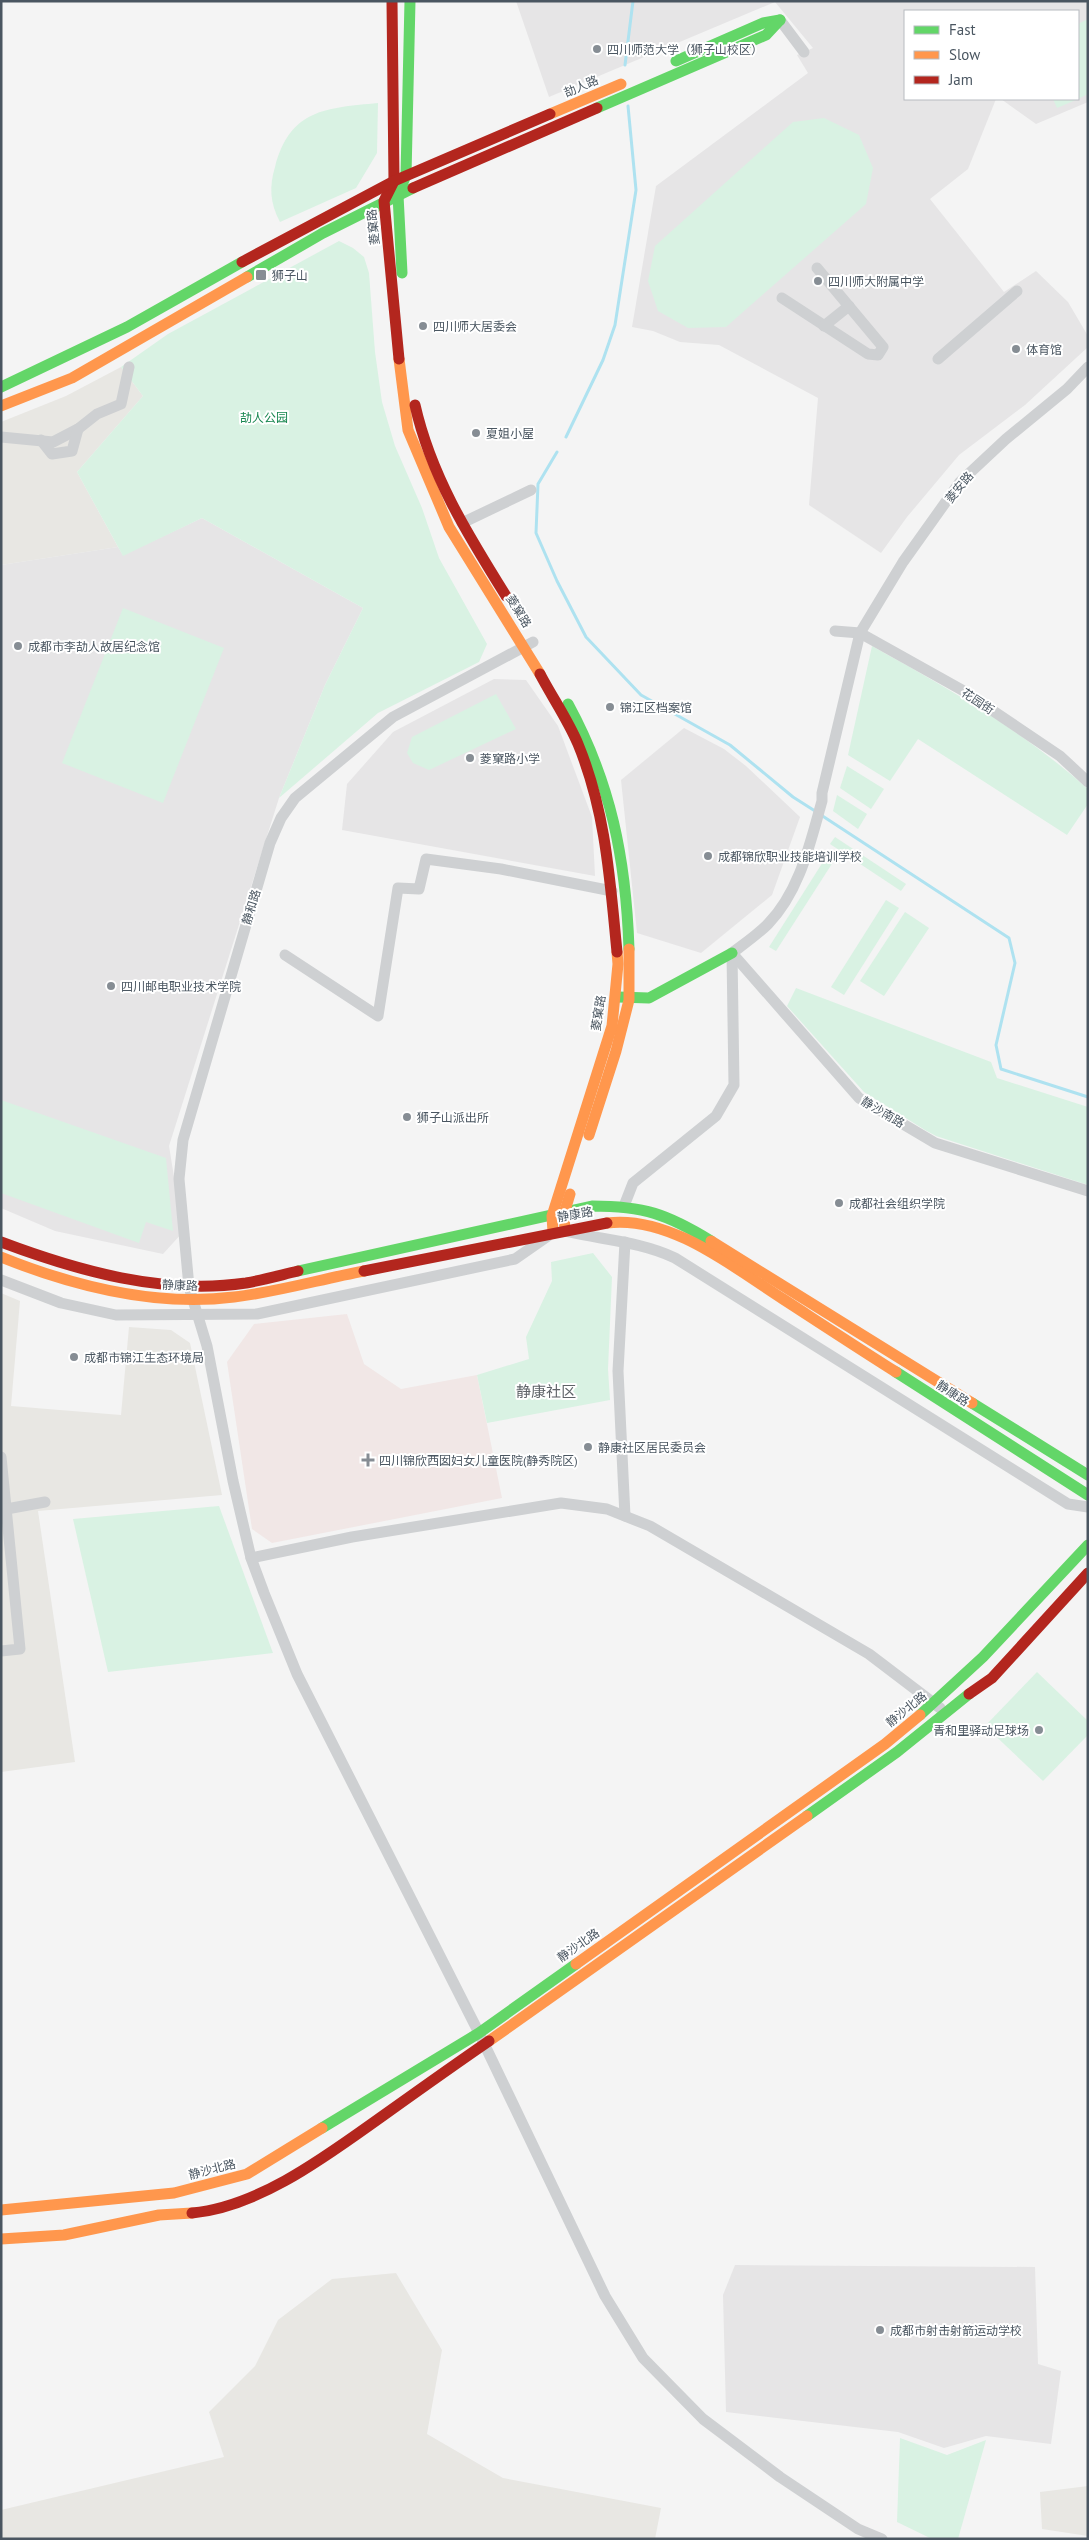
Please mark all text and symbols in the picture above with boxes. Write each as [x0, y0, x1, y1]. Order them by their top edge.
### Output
legend [904, 10, 1079, 100]
text: Fast [949, 20, 976, 39]
place label: 四川师范大学（狮子山校区） [607, 42, 763, 57]
marker: 四川师范大学（狮子山校区） [591, 43, 603, 55]
text: Slow [949, 45, 980, 64]
text: Jam [948, 70, 973, 89]
street label: 劼人路 [561, 72, 601, 100]
street label: 菱窠路 [364, 208, 382, 246]
marker: 狮子山 [254, 268, 268, 282]
place label: 狮子山 [272, 268, 308, 283]
place label: 四川师大附属中学 [828, 274, 924, 289]
marker: 四川师大附属中学 [812, 275, 824, 287]
place label: 四川师大居委会 [433, 319, 517, 334]
marker: 四川师大居委会 [417, 320, 429, 332]
place label: 体育馆 [1026, 342, 1062, 357]
marker: 体育馆 [1010, 343, 1022, 355]
park label: 劼人公园 [240, 410, 288, 425]
place label: 夏姐小屋 [486, 426, 534, 441]
marker: 夏姐小屋 [470, 427, 482, 439]
street label: 菱安路 [942, 468, 976, 506]
street label: 菱窠路 [503, 592, 535, 630]
place label: 成都市李劼人故居纪念馆 [28, 639, 160, 654]
marker: 成都市李劼人故居纪念馆 [12, 640, 24, 652]
street label: 花园街 [959, 685, 997, 717]
place label: 锦江区档案馆 [620, 700, 692, 715]
marker: 锦江区档案馆 [604, 701, 616, 713]
place label: 菱窠路小学 [480, 751, 540, 766]
marker: 菱窠路小学 [464, 752, 476, 764]
place label: 成都锦欣职业技能培训学校 [718, 849, 862, 864]
marker: 成都锦欣职业技能培训学校 [702, 850, 714, 862]
street label: 静和路 [239, 888, 263, 926]
place label: 四川邮电职业技术学院 [121, 979, 241, 994]
marker: 四川邮电职业技术学院 [105, 980, 117, 992]
street label: 菱窠路 [588, 994, 608, 1032]
street label: 静沙南路 [859, 1093, 907, 1131]
place label: 狮子山派出所 [417, 1110, 489, 1125]
marker: 狮子山派出所 [401, 1111, 413, 1123]
place label: 成都社会组织学院 [849, 1196, 945, 1211]
marker: 成都社会组织学院 [833, 1197, 845, 1209]
street label: 静康路 [556, 1203, 594, 1225]
street label: 静康路 [162, 1277, 198, 1293]
place label: 成都市锦江生态环境局 [84, 1350, 204, 1365]
marker: 成都市锦江生态环境局 [68, 1351, 80, 1363]
street label: 静康路 [934, 1377, 972, 1409]
district label: 静康社区 [516, 1382, 576, 1401]
place label: 静康社区居民委员会 [598, 1440, 706, 1455]
marker: 静康社区居民委员会 [582, 1441, 594, 1453]
marker: 四川锦欣西囡妇女儿童医院(静秀院区) [361, 1453, 375, 1467]
place label: 四川锦欣西囡妇女儿童医院(静秀院区) [379, 1453, 578, 1468]
street label: 静沙北路 [883, 1688, 929, 1730]
place label: 青和里驿动足球场 [933, 1723, 1029, 1738]
marker: 青和里驿动足球场 [1033, 1724, 1045, 1736]
street label: 静沙北路 [554, 1925, 602, 1965]
street label: 静沙北路 [187, 2156, 237, 2182]
place label: 成都市射击射箭运动学校 [890, 2323, 1022, 2338]
marker: 成都市射击射箭运动学校 [874, 2324, 886, 2336]

